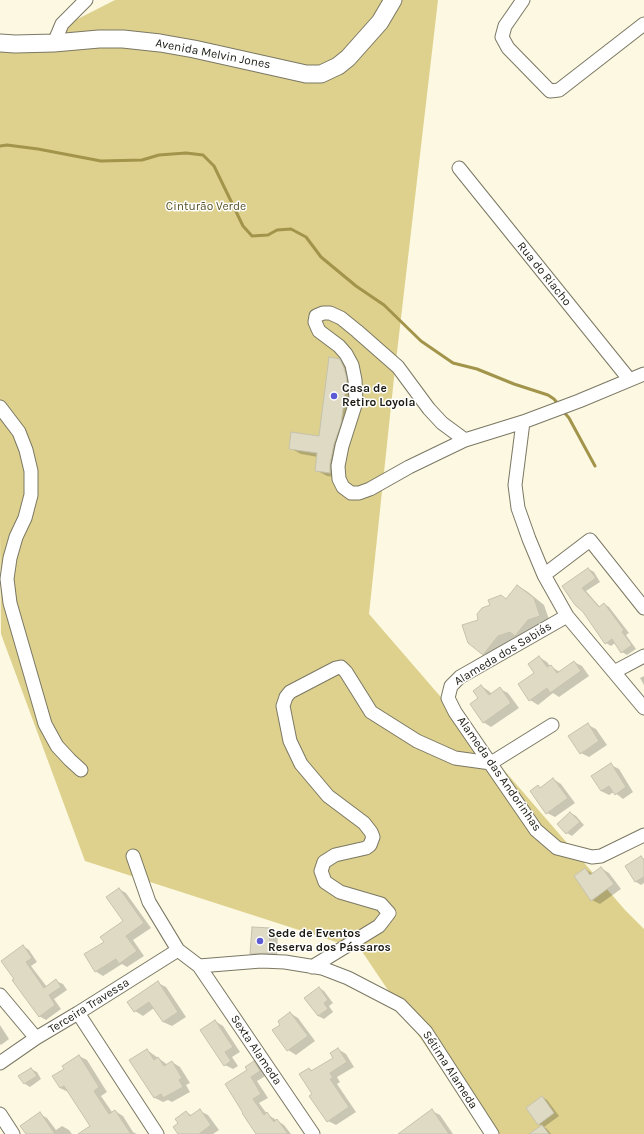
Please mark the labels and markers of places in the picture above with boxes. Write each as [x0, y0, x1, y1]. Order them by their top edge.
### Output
place label: Casa de Retiro Loyola [342, 382, 416, 410]
marker: Casa de Retiro Loyola [329, 391, 339, 401]
place label: Sede de Eventos Reserva dos Pássaros [268, 927, 391, 955]
marker: Sede de Eventos Reserva dos Pássaros [255, 936, 265, 946]

